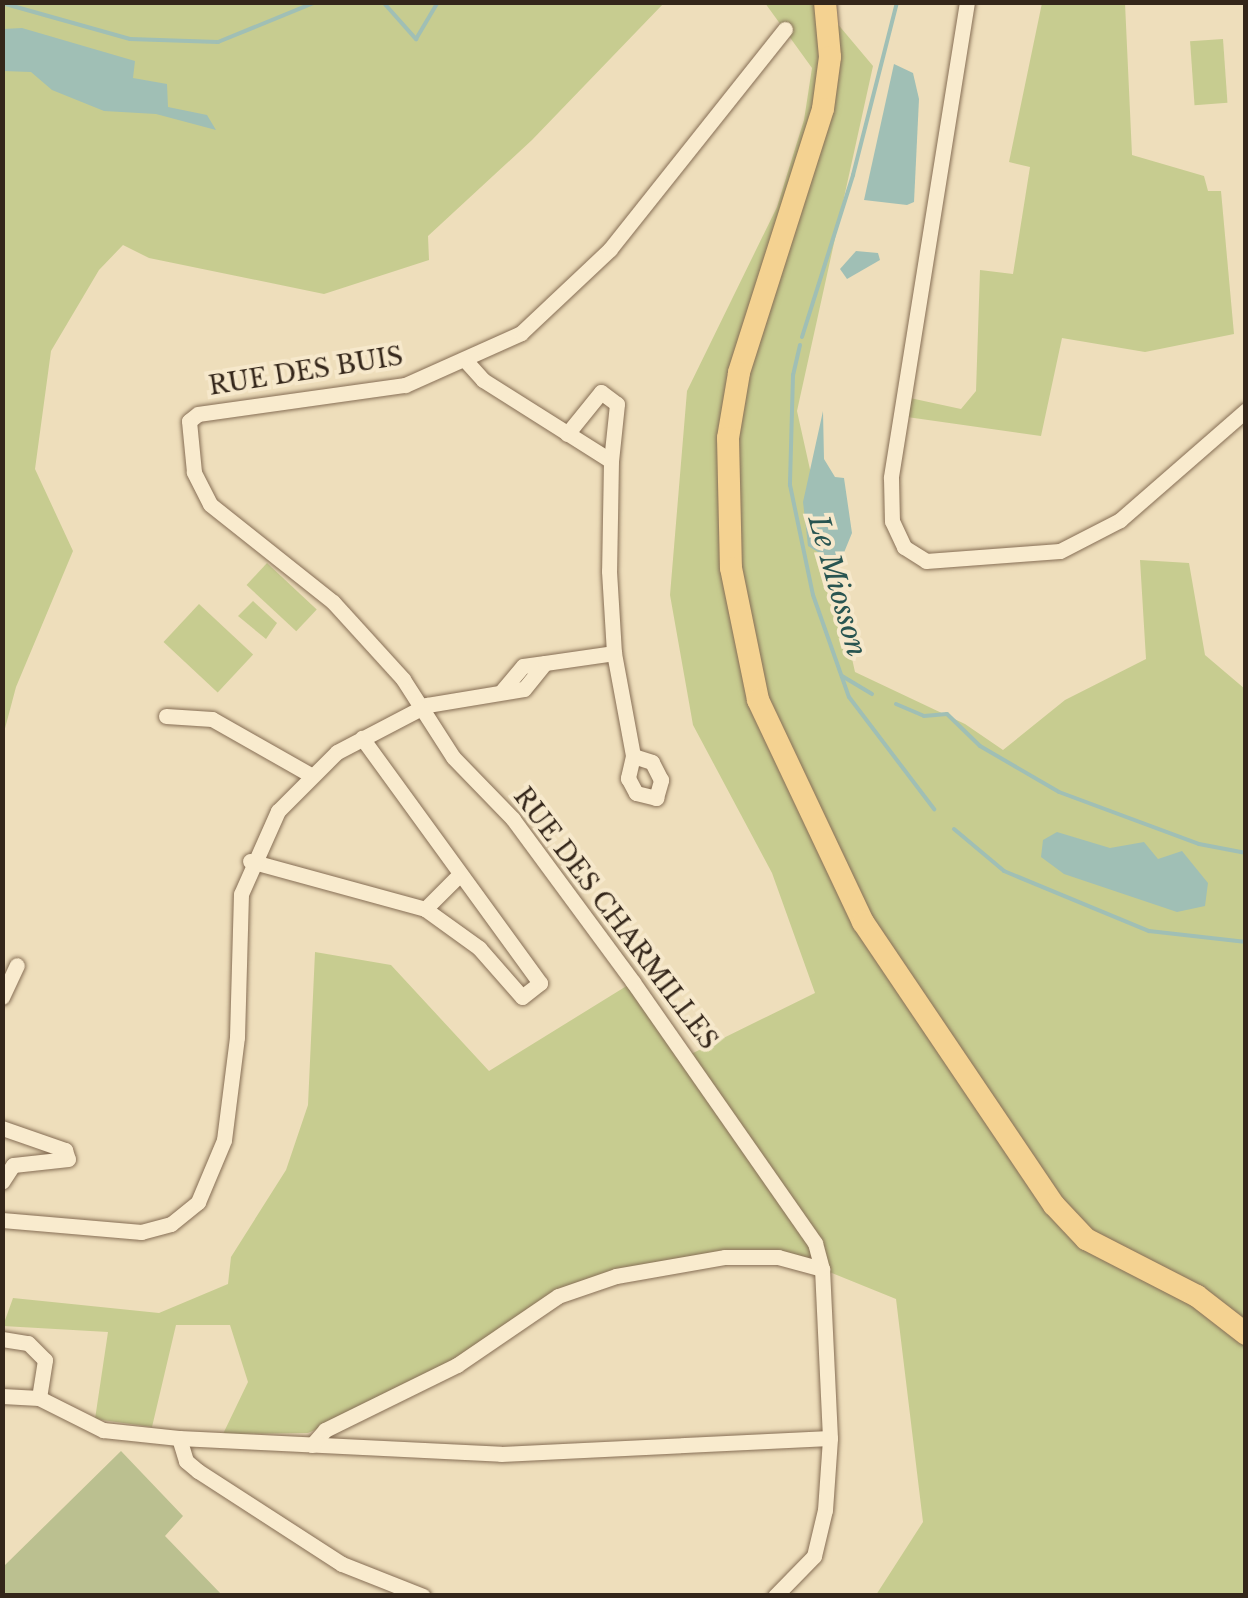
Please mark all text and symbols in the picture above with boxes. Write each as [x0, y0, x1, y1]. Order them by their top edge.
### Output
street label: RUE DES BUIS [207, 342, 405, 402]
water label: Le Miosson [801, 511, 873, 661]
street label: RUE DES CHARMILLES [507, 782, 723, 1056]

